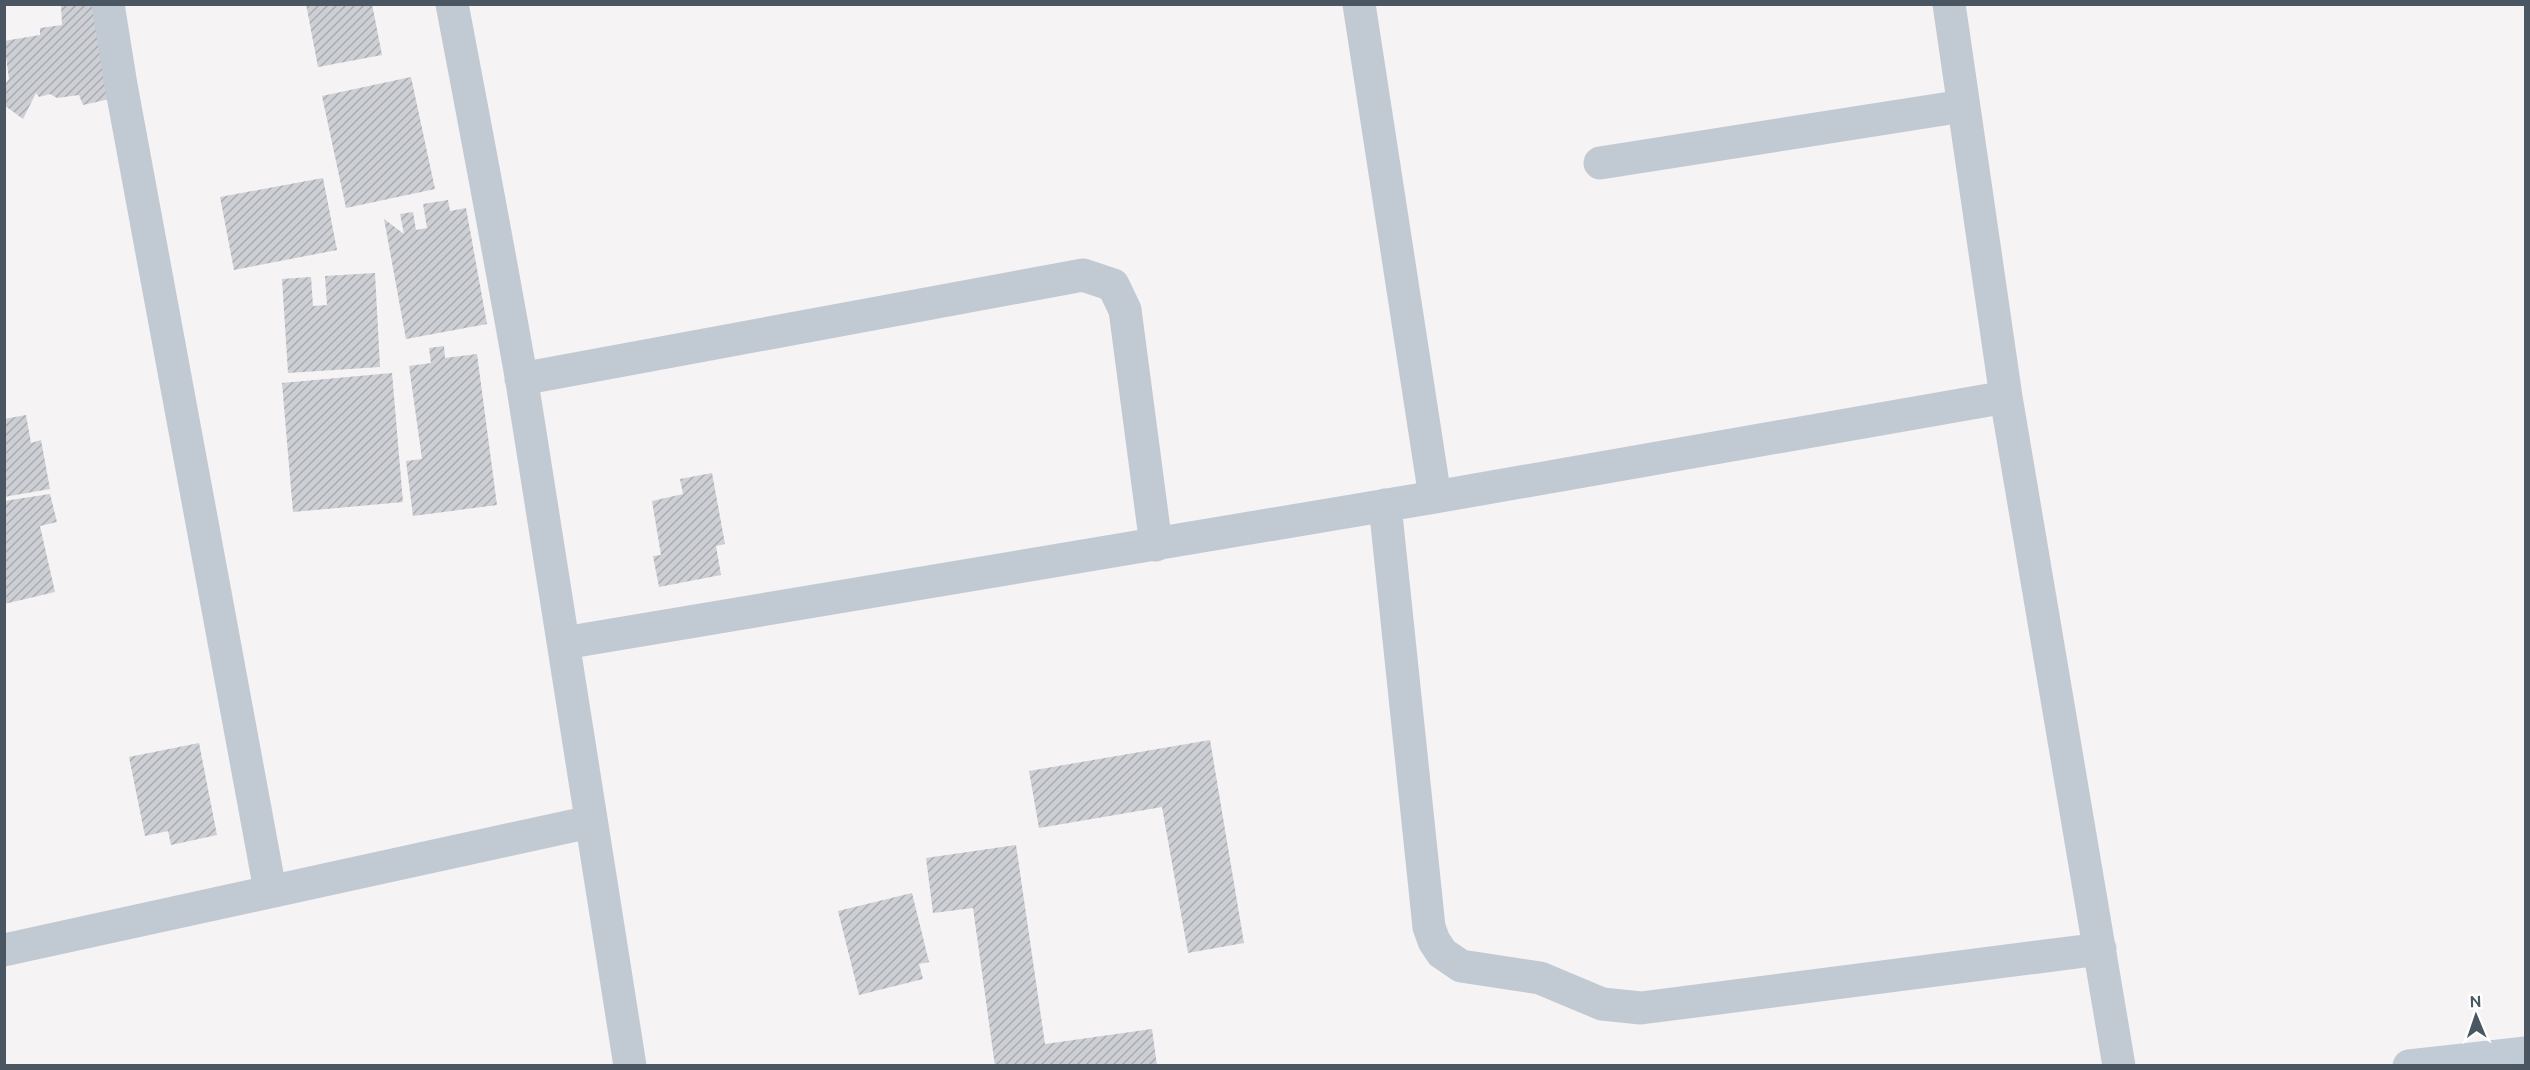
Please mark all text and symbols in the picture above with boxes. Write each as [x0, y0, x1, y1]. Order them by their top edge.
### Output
north arrow [2446, 986, 2506, 1046]
text: N [2469, 992, 2482, 1010]

